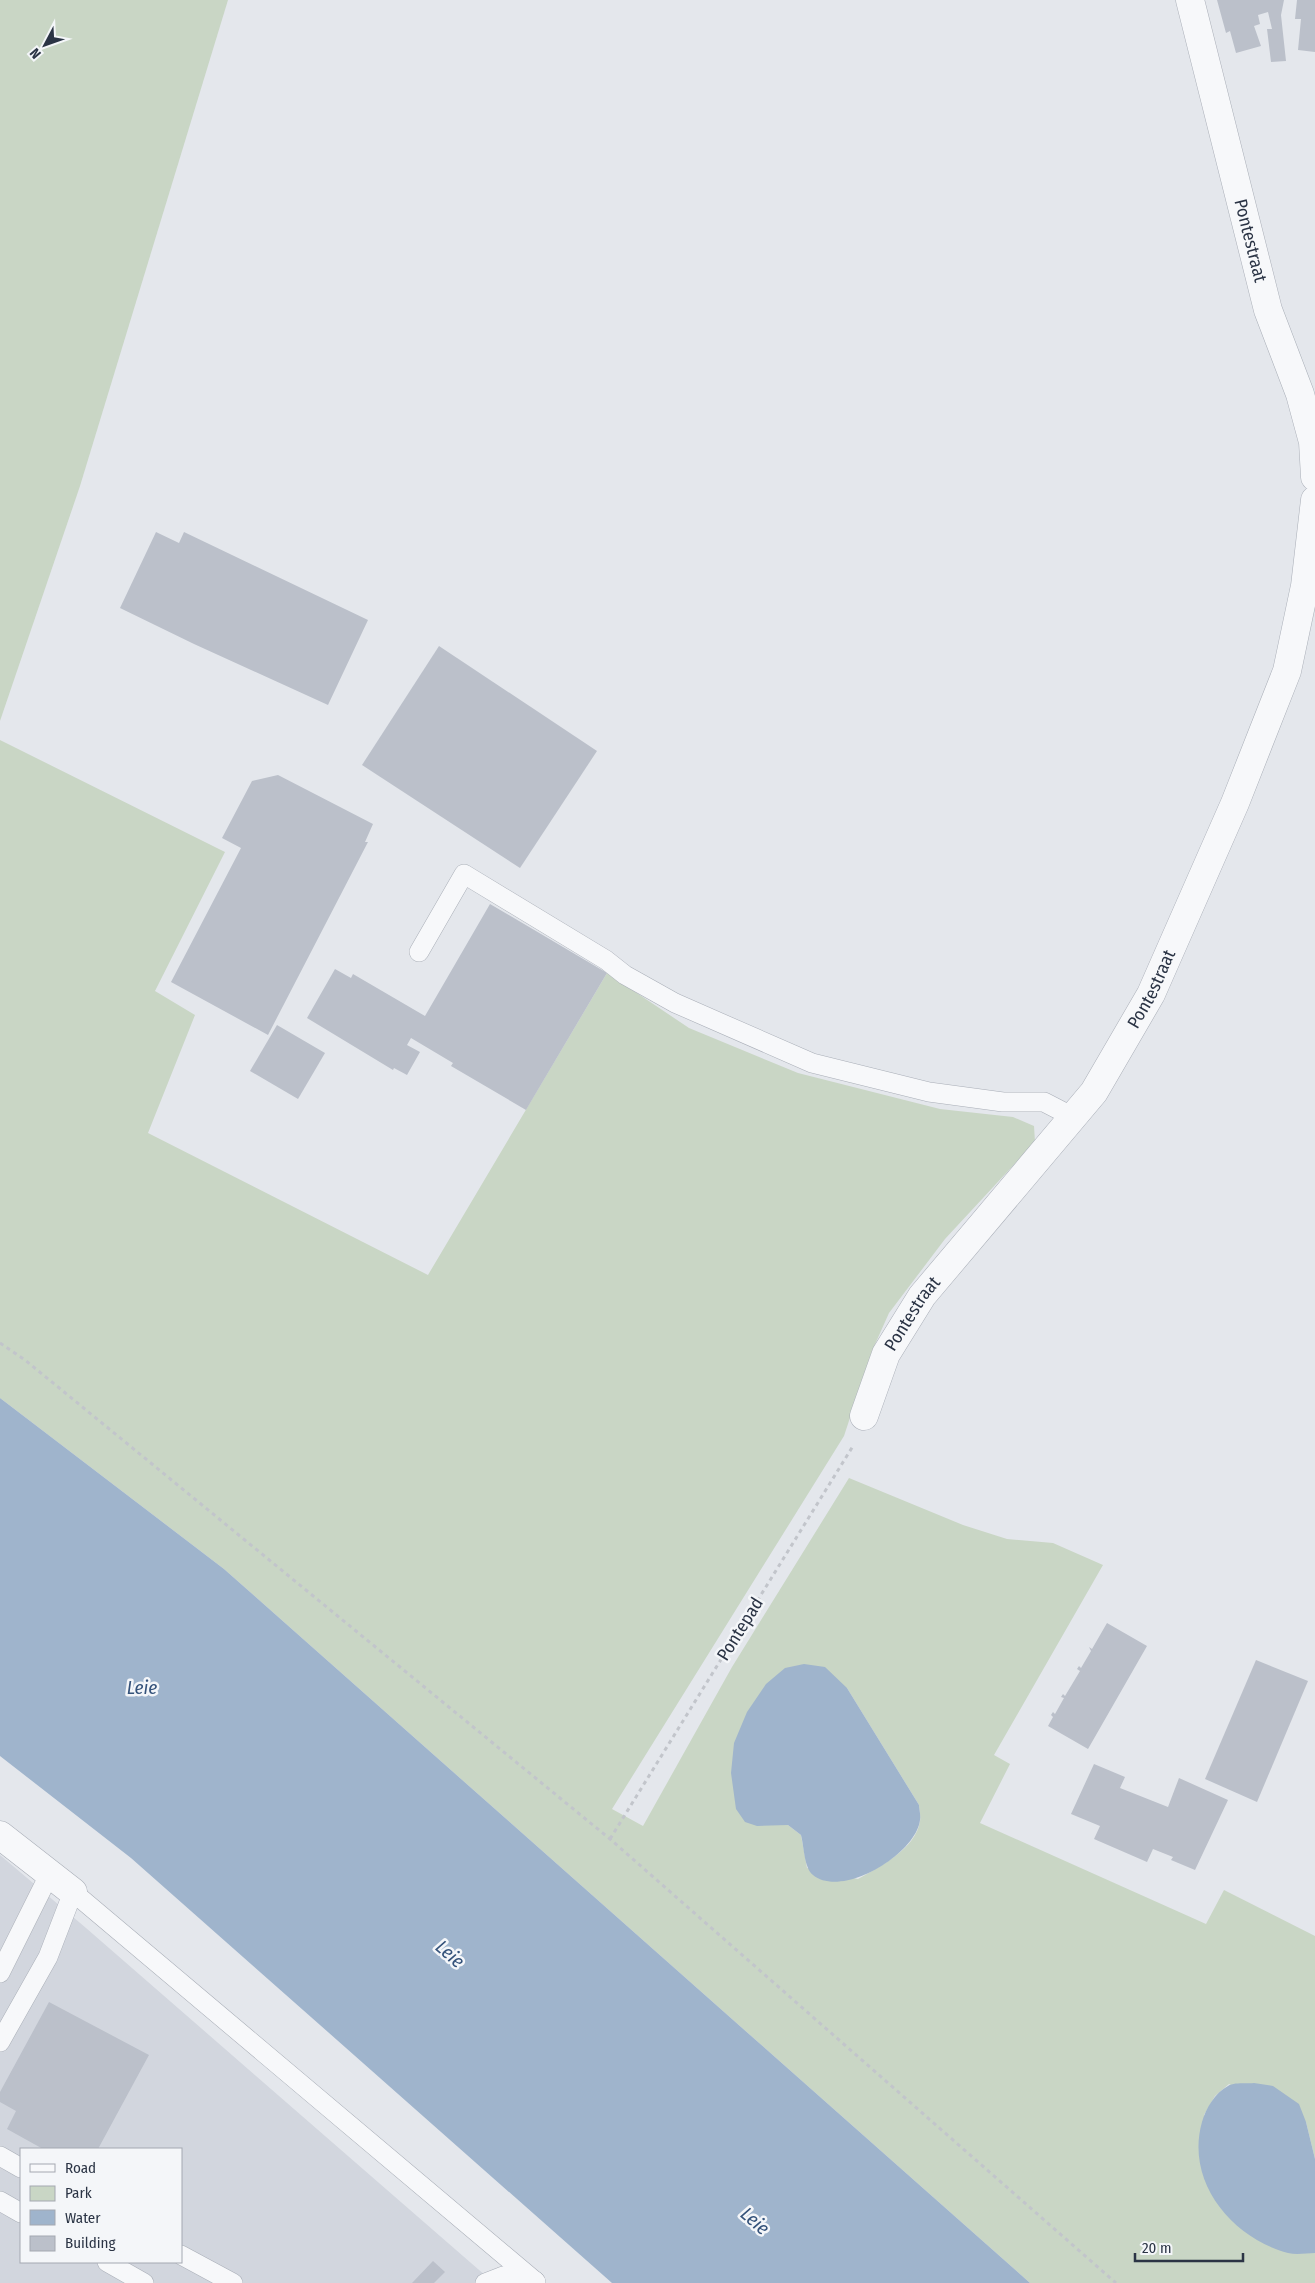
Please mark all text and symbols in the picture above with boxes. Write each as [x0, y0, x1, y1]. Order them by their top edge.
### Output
north arrow [20, 20, 70, 70]
text: N [26, 44, 45, 62]
street label: Pontestraat [1229, 197, 1272, 285]
street label: Pontestraat [1122, 946, 1180, 1032]
street label: Pontestraat [880, 1272, 945, 1355]
street label: Pontepad [712, 1593, 768, 1665]
water label: Leie [127, 1676, 157, 1699]
water label: Leie [431, 1935, 469, 1973]
legend [20, 2148, 182, 2263]
text: Road [65, 2159, 96, 2177]
text: Park [65, 2184, 92, 2202]
water label: Leie [736, 2202, 774, 2240]
text: Water [65, 2209, 101, 2227]
scale bar [1135, 2230, 1242, 2262]
text: Building [65, 2234, 116, 2252]
text: 20 m [1142, 2239, 1172, 2257]

